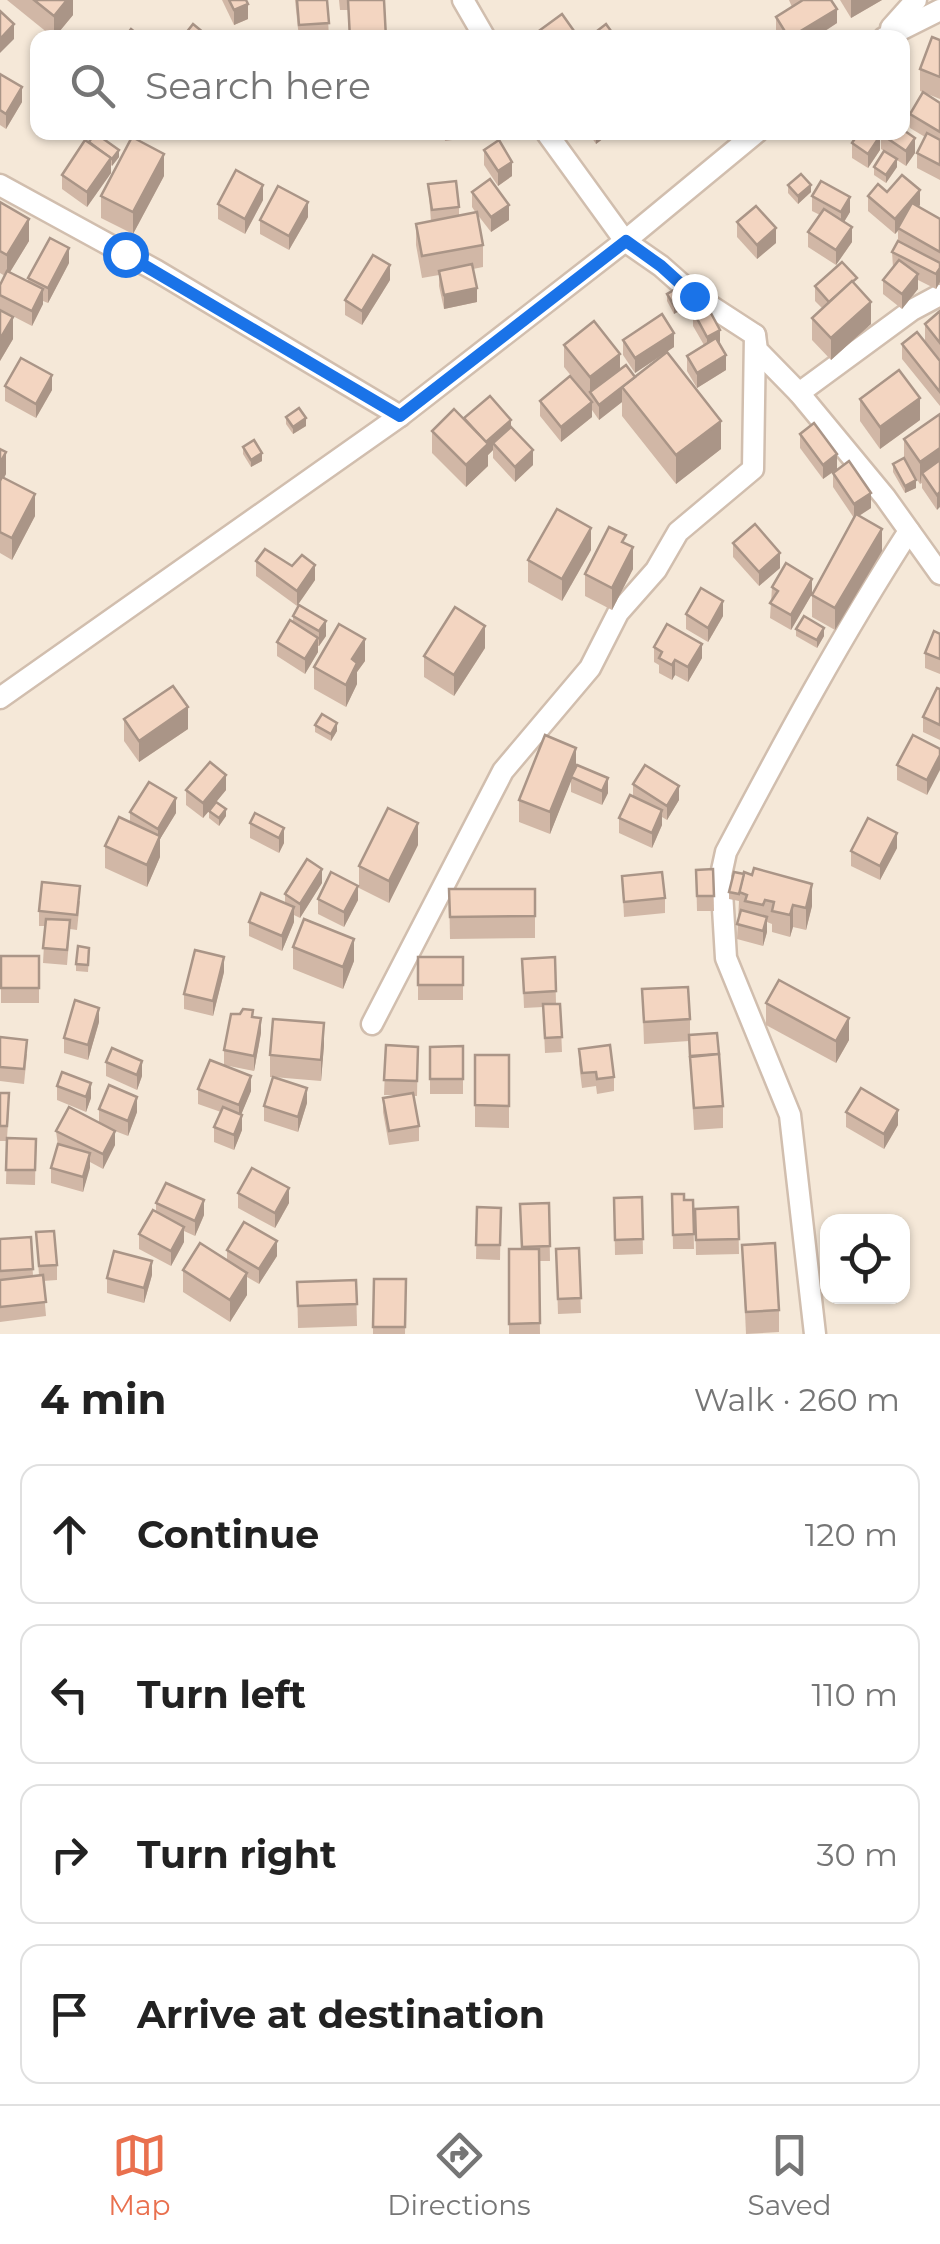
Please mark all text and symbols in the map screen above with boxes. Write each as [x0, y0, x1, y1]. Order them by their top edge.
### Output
search box [30, 30, 910, 140]
icon: search [65, 58, 120, 113]
text: Search here [145, 62, 371, 109]
route start [103, 232, 149, 278]
route end [672, 274, 718, 320]
map controls [820, 1214, 910, 1304]
button: locate [820, 1214, 910, 1304]
text: 4 min [40, 1373, 167, 1425]
text: Walk · 260 m [694, 1380, 900, 1419]
icon: ahead [42, 1507, 97, 1562]
text: Continue [137, 1511, 319, 1558]
text: 120 m [805, 1515, 898, 1554]
icon: left [42, 1667, 97, 1722]
text: Turn left [137, 1671, 306, 1718]
text: 110 m [811, 1675, 898, 1714]
icon: right [42, 1827, 97, 1882]
text: Turn right [137, 1831, 336, 1878]
text: 30 m [816, 1835, 898, 1874]
icon: arrive [42, 1987, 97, 2042]
text: Arrive at destination [137, 1991, 545, 2038]
tab: Map [108, 2128, 171, 2222]
tab: Directions [387, 2128, 531, 2222]
tab: Saved [747, 2128, 832, 2222]

